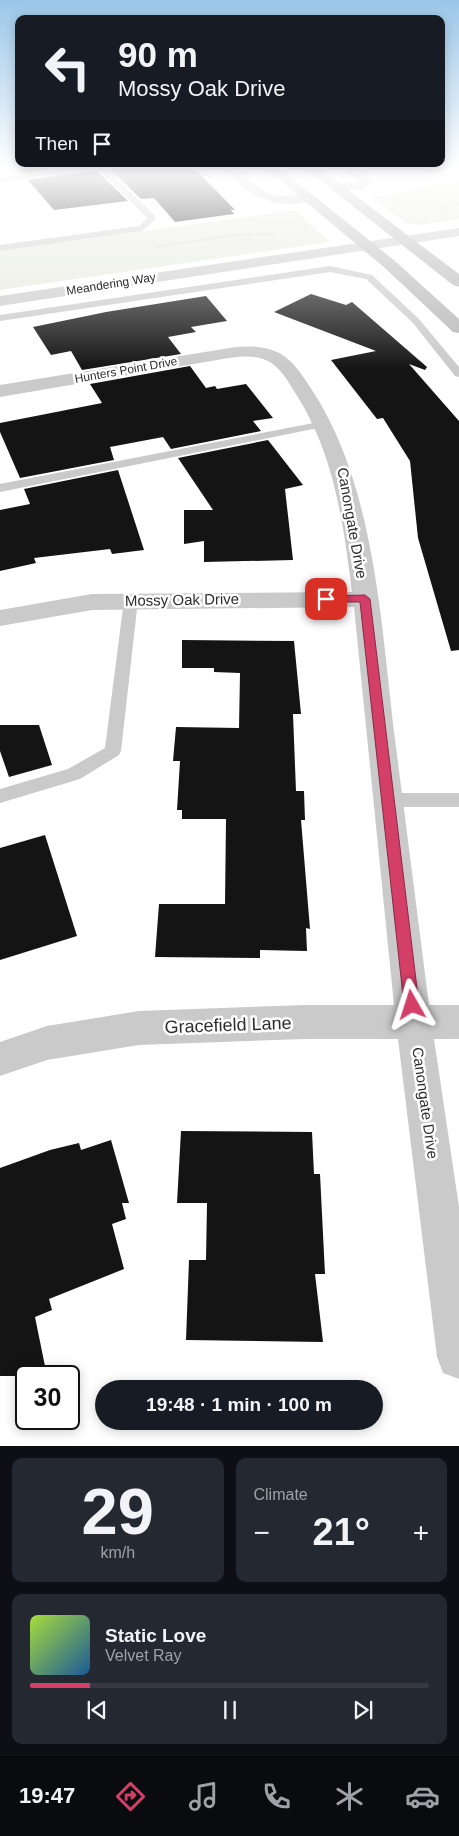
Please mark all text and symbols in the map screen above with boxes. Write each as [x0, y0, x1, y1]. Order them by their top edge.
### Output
icon: left [35, 35, 100, 100]
text: 90 m [118, 35, 198, 74]
text: Mossy Oak Drive [118, 76, 285, 101]
icon: arrive [88, 130, 116, 158]
text: Then [35, 133, 78, 154]
street label: Meandering Way [65, 270, 157, 298]
street label: Hunters Point Drive [74, 354, 179, 386]
street label: Canongate Drive [334, 466, 371, 580]
pin [305, 578, 347, 620]
icon: arrive [312, 585, 340, 613]
street label: Mossy Oak Drive [125, 590, 239, 609]
position arrow [385, 978, 437, 1030]
street label: Gracefield Lane [164, 1013, 292, 1037]
street label: Canongate Drive [409, 1046, 442, 1160]
speed limit sign: 30 [15, 1365, 80, 1430]
text: 19:48 · 1 min · 100 m [146, 1394, 332, 1415]
text: 29 [82, 1475, 154, 1548]
text: Climate [254, 1486, 308, 1503]
text: 21° [313, 1511, 370, 1553]
text: − [254, 1517, 270, 1548]
text: + [413, 1517, 429, 1548]
text: km/h [100, 1544, 135, 1561]
text: Static Love [105, 1625, 206, 1646]
text: Velvet Ray [105, 1647, 181, 1664]
icon: previous [83, 1696, 111, 1724]
icon: pause [216, 1696, 244, 1724]
icon: next [349, 1696, 377, 1724]
icon: directions [113, 1779, 148, 1814]
icon: music [186, 1779, 221, 1814]
icon: phone [259, 1779, 294, 1814]
icon: climate [332, 1779, 367, 1814]
icon: car [405, 1779, 440, 1814]
text: 19:47 [19, 1783, 75, 1808]

